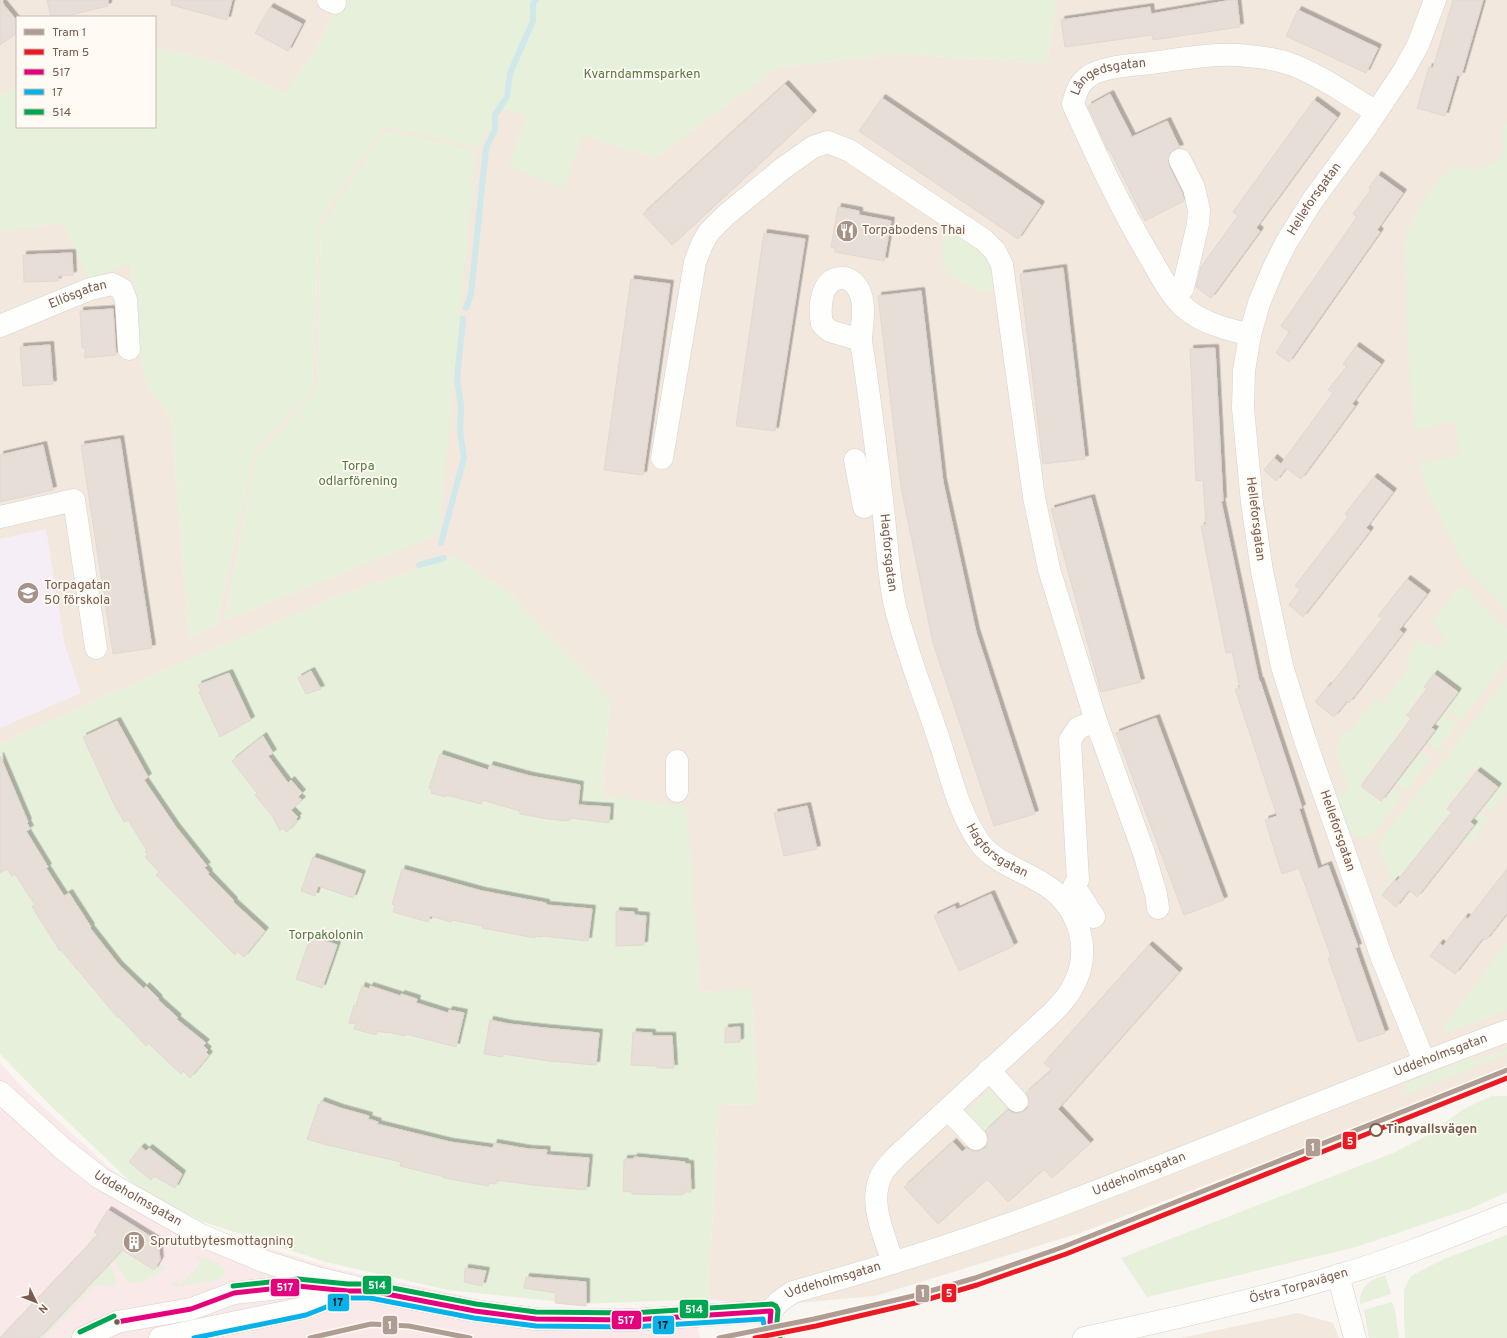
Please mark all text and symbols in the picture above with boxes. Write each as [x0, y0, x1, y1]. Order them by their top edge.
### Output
legend [16, 16, 156, 128]
text: Tram 1 [52, 25, 86, 41]
text: Tram 5 [52, 45, 89, 61]
street label: Långedsgatan [1068, 56, 1147, 98]
text: 517 [52, 65, 70, 81]
park label: Kvarndammsparken [583, 67, 701, 83]
text: 17 [52, 85, 63, 101]
text: 514 [52, 105, 71, 121]
street label: Helleforsgatan [1284, 160, 1345, 239]
restaurant icon: Torpabodens Thai [834, 218, 860, 244]
place label: Torpabodens Thai [862, 223, 965, 239]
street label: Ellösgatan [46, 277, 108, 313]
park label: Torpa odlarförening [318, 459, 398, 490]
street label: Helleforsgatan [1242, 476, 1268, 562]
street label: Hagforsgatan [876, 513, 900, 593]
place label: Torpagatan 50 förskola [44, 578, 110, 609]
school or university icon: Torpagatan 50 förskola [15, 580, 41, 606]
street label: Helleforsgatan [1316, 788, 1358, 874]
street label: Hagforsgatan [962, 821, 1030, 882]
park label: Torpakolonin [288, 928, 364, 944]
street label: Uddeholmsgatan [1392, 1031, 1490, 1081]
place label: Tingvallsvägen [1386, 1122, 1477, 1138]
marker: Tingvallsvägen [1369, 1123, 1383, 1137]
line badge: 5 [1342, 1131, 1357, 1150]
text: 5 [1347, 1135, 1354, 1149]
line badge: 1 [1305, 1138, 1321, 1157]
text: 1 [1311, 1141, 1315, 1155]
street label: Uddeholmsgatan [1090, 1149, 1188, 1200]
street label: Uddeholmsgatan [90, 1168, 185, 1230]
building icon: Sprututbytesmottagning [121, 1229, 147, 1255]
place label: Sprututbytesmottagning [150, 1234, 294, 1250]
street label: Uddeholmsgatan [782, 1259, 883, 1303]
street label: Östra Torpavägen [1247, 1265, 1350, 1308]
line badge: 514 [362, 1275, 392, 1295]
line badge: 517 [270, 1278, 300, 1297]
text: 514 [368, 1279, 386, 1293]
text: 517 [277, 1281, 294, 1295]
north arrow [16, 1282, 56, 1322]
line badge: 5 [941, 1283, 957, 1303]
line badge: 1 [915, 1284, 930, 1303]
text: 1 [921, 1287, 925, 1301]
text: 5 [946, 1287, 953, 1301]
line badge: 17 [327, 1293, 350, 1312]
text: 17 [333, 1296, 343, 1310]
line badge: 514 [679, 1299, 709, 1319]
text: N [35, 1300, 50, 1316]
text: 514 [685, 1303, 703, 1317]
line badge: 517 [611, 1310, 642, 1330]
text: 517 [618, 1314, 635, 1328]
line badge: 1 [382, 1315, 398, 1335]
line badge: 17 [652, 1315, 675, 1335]
unlabelled marker [112, 1317, 122, 1327]
text: 1 [388, 1319, 392, 1333]
text: 17 [658, 1319, 668, 1333]

